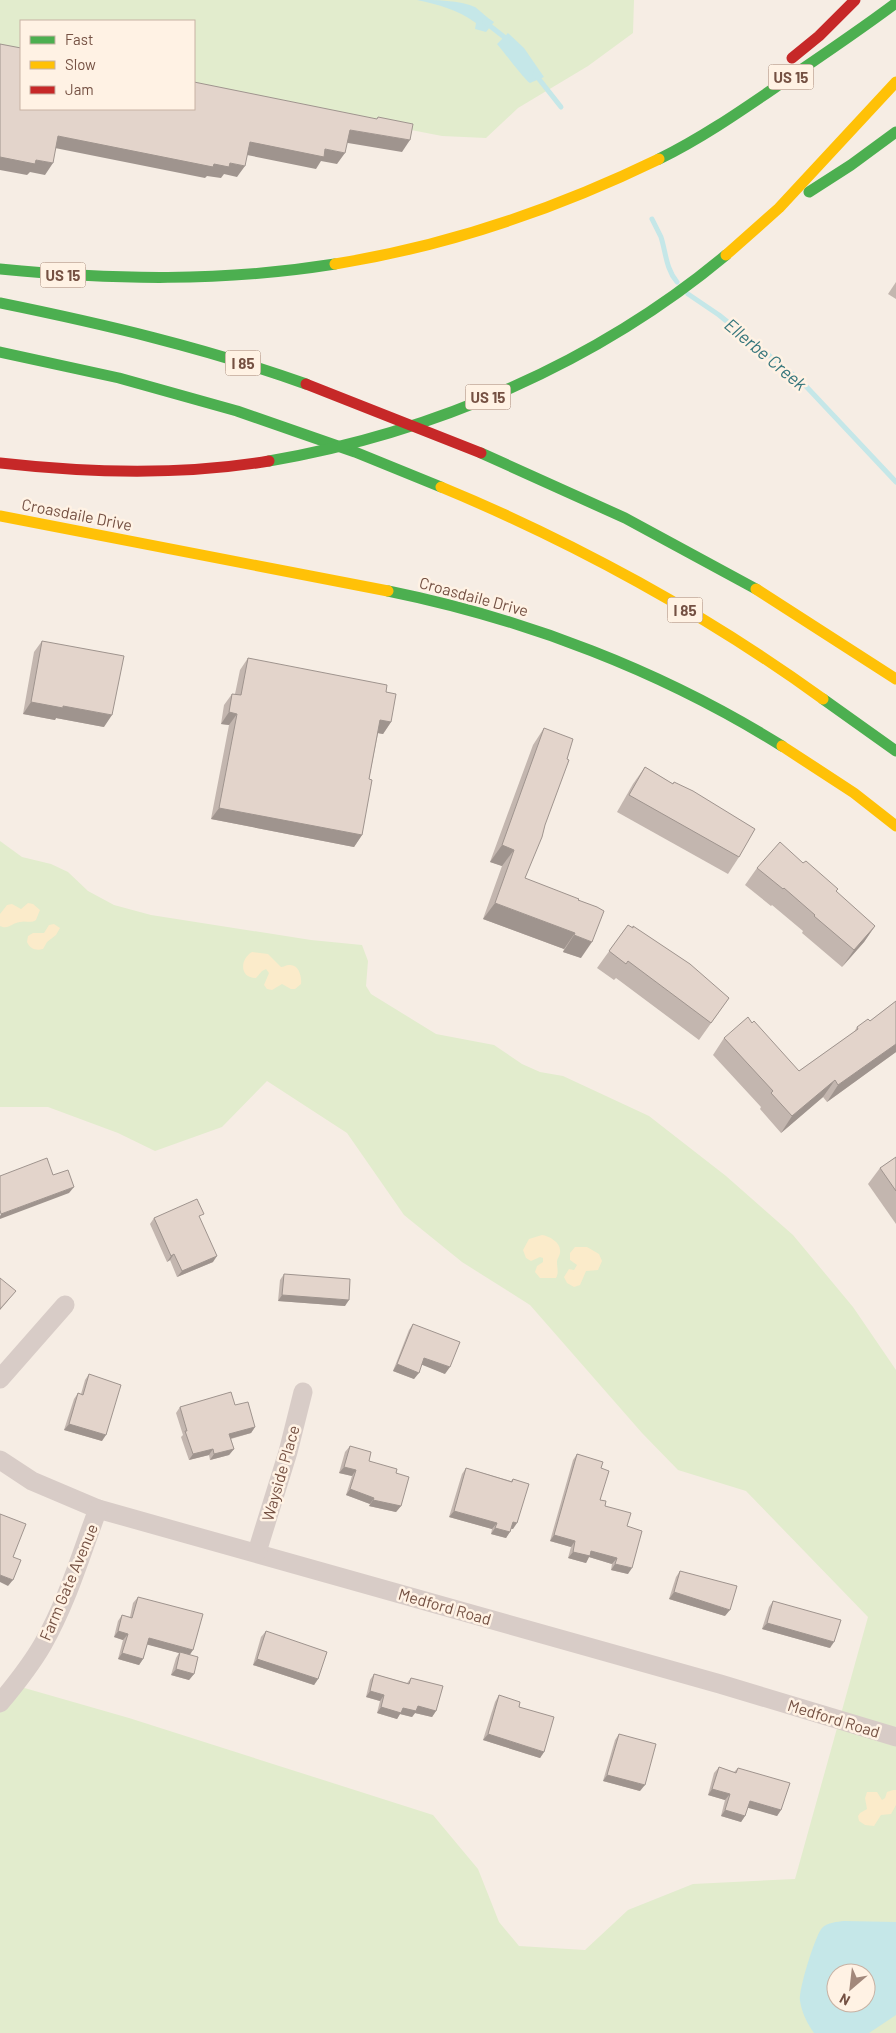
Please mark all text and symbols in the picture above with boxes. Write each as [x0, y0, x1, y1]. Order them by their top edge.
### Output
legend [20, 20, 195, 110]
text: Fast [65, 30, 93, 48]
text: Slow [65, 55, 96, 73]
road number: US 15 [768, 64, 814, 90]
text: Jam [65, 80, 94, 98]
road number: US 15 [40, 262, 86, 288]
water label: Ellerbe Creek [720, 313, 812, 395]
road number: I 85 [226, 350, 260, 376]
road number: US 15 [466, 384, 510, 410]
street label: Croasdaile Drive [20, 494, 134, 534]
street label: Croasdaile Drive [417, 572, 531, 620]
road number: I 85 [668, 598, 702, 622]
street label: Wayside Place [257, 1423, 303, 1523]
street label: Farm Gate Avenue [35, 1521, 101, 1643]
street label: Medford Road [397, 1584, 493, 1628]
street label: Medford Road [786, 1695, 882, 1741]
north arrow [826, 1963, 876, 2013]
text: N [837, 1990, 853, 2010]

